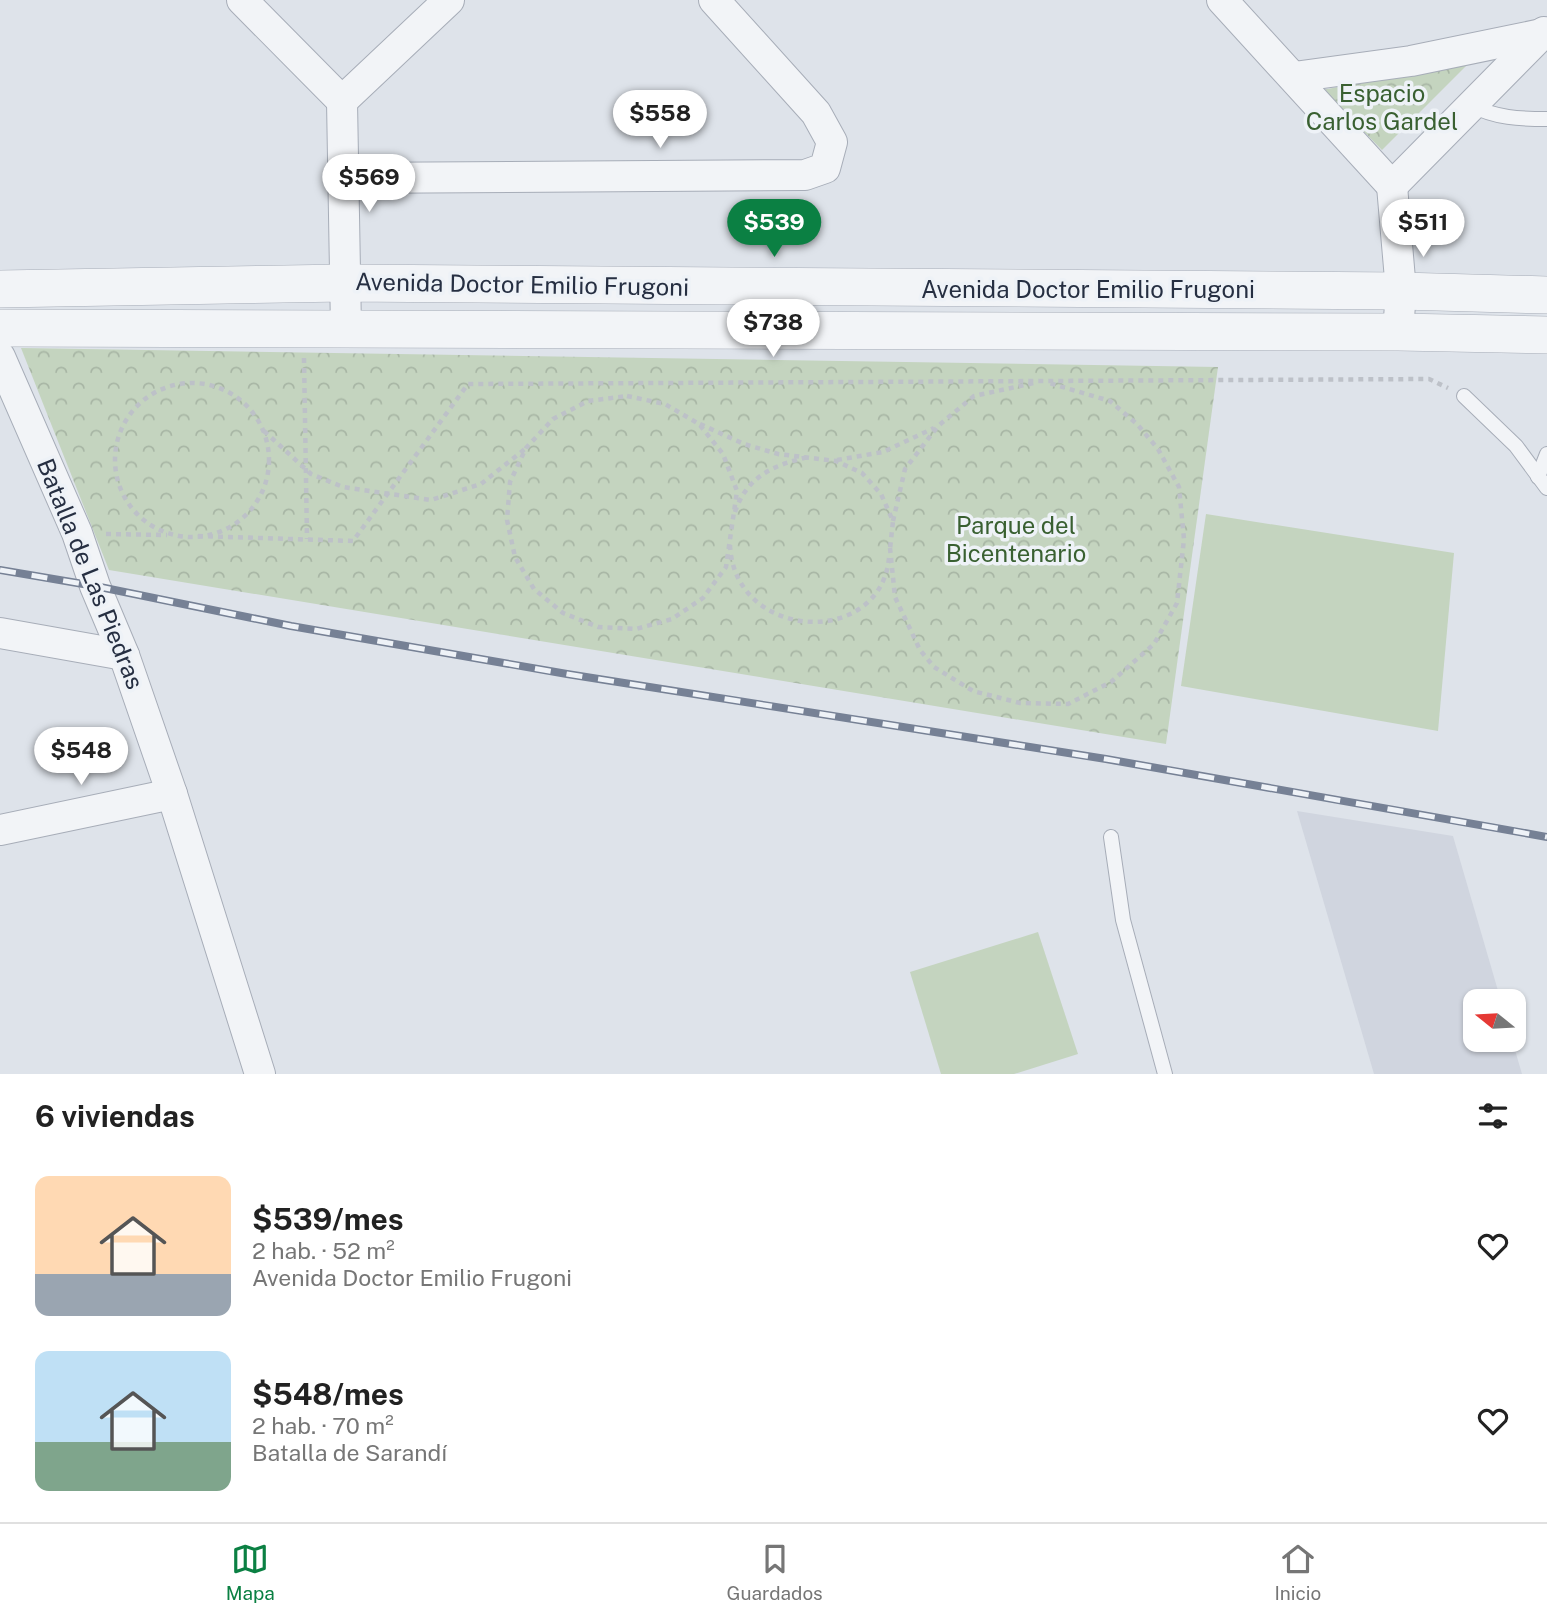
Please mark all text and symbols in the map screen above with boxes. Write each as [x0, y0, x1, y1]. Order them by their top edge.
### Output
park label: Espacio Carlos Gardel [1306, 79, 1458, 135]
pin: $558 [619, 90, 701, 150]
text: $558 [629, 99, 691, 126]
pin: $569 [328, 154, 410, 214]
text: $569 [338, 163, 400, 190]
pin: $539 [733, 200, 815, 259]
pin: $511 [1382, 200, 1464, 259]
text: $539 [743, 208, 805, 235]
text: $511 [1398, 208, 1448, 235]
street label: Avenida Doctor Emilio Frugoni [355, 267, 689, 301]
street label: Avenida Doctor Emilio Frugoni [921, 275, 1255, 303]
pin: $738 [732, 300, 814, 359]
text: $738 [743, 308, 803, 335]
street label: Batalla de Las Piedras [32, 454, 150, 693]
park label: Parque del Bicentenario [946, 511, 1086, 567]
pin: $548 [40, 728, 122, 787]
text: $548 [50, 736, 112, 763]
north arrow [1463, 989, 1526, 1052]
map controls [1463, 989, 1526, 1052]
icon: filters [1474, 1097, 1512, 1135]
text: 6 viviendas [35, 1098, 195, 1134]
text: $539/mes [252, 1201, 404, 1237]
icon: home [91, 1204, 175, 1288]
icon: heart [1474, 1227, 1512, 1265]
text: 2 hab. · 52 m² [252, 1237, 395, 1264]
text: Avenida Doctor Emilio Frugoni [252, 1264, 572, 1291]
text: $548/mes [252, 1376, 404, 1412]
icon: home [91, 1379, 175, 1463]
icon: heart [1474, 1402, 1512, 1440]
text: 2 hab. · 70 m² [252, 1412, 394, 1439]
text: Batalla de Sarandí [252, 1439, 447, 1466]
tab: Mapa [226, 1540, 275, 1604]
tab: Guardados [727, 1540, 823, 1604]
tab: Inicio [1274, 1540, 1321, 1604]

